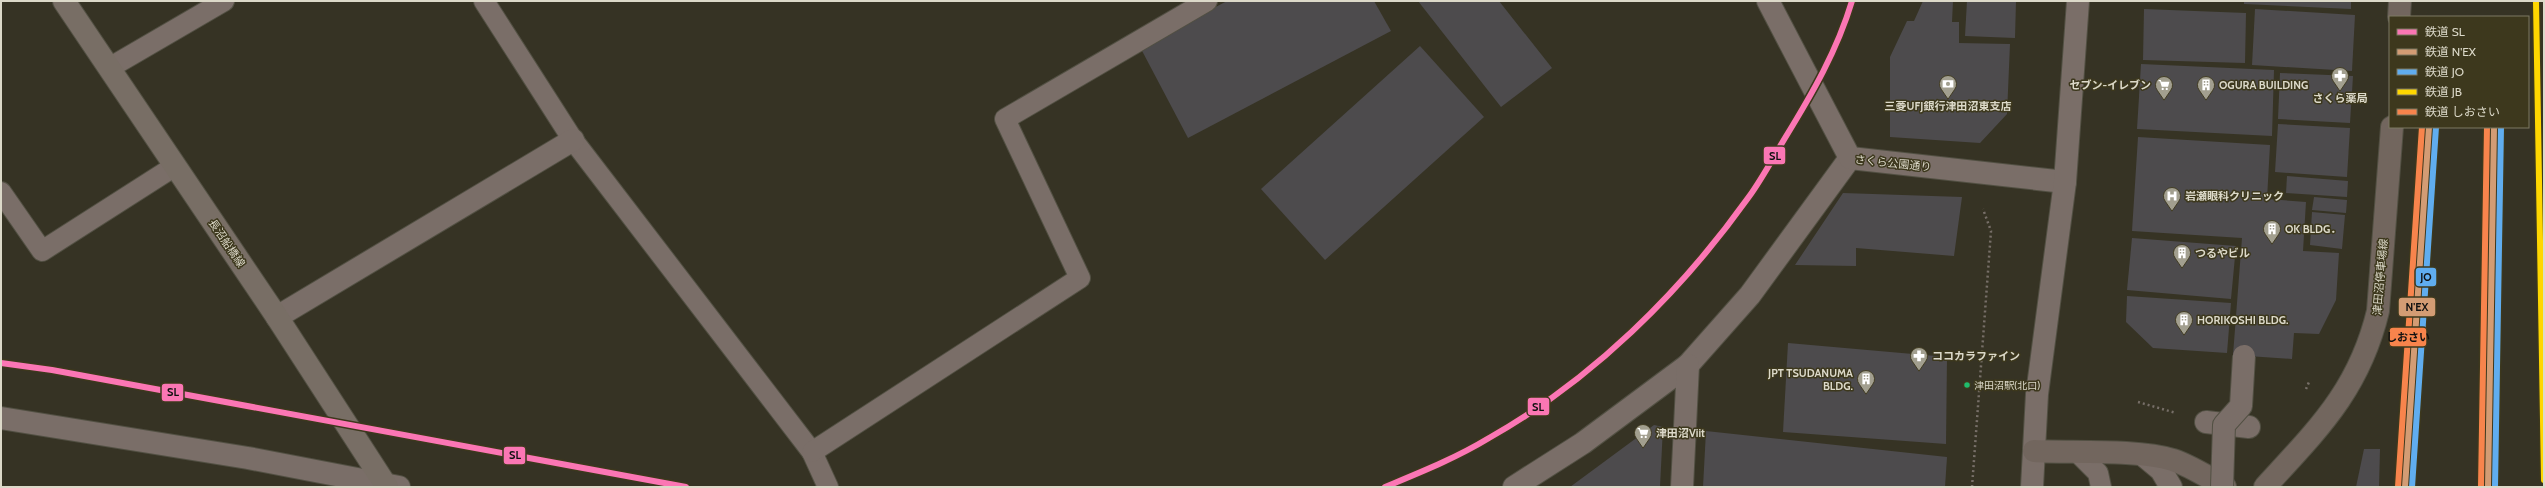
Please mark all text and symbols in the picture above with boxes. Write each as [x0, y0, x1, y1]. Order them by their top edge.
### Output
legend [2389, 16, 2529, 128]
text: 鉄道 SL [2425, 24, 2465, 39]
text: 鉄道 N'EX [2425, 44, 2477, 59]
text: 鉄道 JO [2425, 64, 2464, 79]
pharmacy icon: さくら薬局 [2330, 66, 2350, 91]
bank icon: 三菱UFJ銀行津田沼東支店 [1938, 74, 1958, 99]
supermarket icon: セブン-イレブン [2154, 75, 2174, 100]
building icon: OGURA BUILDING [2196, 75, 2216, 100]
place label: セブン-イレブン [2069, 78, 2151, 92]
place label: OGURA BUILDING [2219, 78, 2308, 92]
text: 鉄道 JB [2425, 84, 2462, 99]
place label: さくら薬局 [2313, 91, 2368, 105]
place label: 三菱UFJ銀行津田沼東支店 [1885, 99, 2011, 113]
text: 鉄道 しおさい [2425, 104, 2500, 119]
line badge: SL [1763, 146, 1786, 165]
text: SL [1769, 149, 1781, 163]
street label: さくら公園通り [1854, 152, 1932, 174]
hospital icon: 岩瀬眼科クリニック [2162, 186, 2182, 211]
place label: 岩瀬眼科クリニック [2185, 189, 2284, 203]
street label: 長沼船橋線 [206, 216, 248, 270]
building icon: OK BLDG． [2262, 219, 2282, 244]
place label: OK BLDG． [2285, 222, 2341, 236]
street label: 津田沼停車場線 [2370, 238, 2390, 316]
building icon: つるやビル [2172, 243, 2192, 268]
place label: つるやビル [2195, 246, 2250, 260]
line badge: JO [2415, 267, 2437, 287]
text: JO [2419, 270, 2432, 284]
line badge: N'EX [2398, 297, 2436, 317]
text: N'EX [2406, 300, 2429, 314]
building icon: HORIKOSHI BLDG. [2174, 310, 2194, 335]
place label: HORIKOSHI BLDG. [2197, 313, 2288, 327]
line badge: しおさい [2389, 327, 2427, 347]
text: しおさい [2386, 330, 2430, 344]
pharmacy icon: ココカラファイン [1909, 346, 1929, 371]
place label: ココカラファイン [1932, 349, 2020, 363]
place label: JPT TSUDANUMA BLDG. [1767, 366, 1853, 393]
building icon: JPT TSUDANUMA BLDG. [1856, 369, 1876, 394]
place label: 津田沼駅(北口) [1974, 379, 2040, 392]
marker: 津田沼駅(北口) [1962, 380, 1972, 390]
line badge: SL [161, 383, 184, 402]
text: SL [167, 385, 179, 399]
line badge: SL [1527, 397, 1550, 416]
text: SL [1532, 400, 1544, 414]
supermarket icon: 津田沼Viit [1633, 423, 1653, 448]
place label: 津田沼Viit [1656, 426, 1705, 440]
line badge: SL [503, 446, 526, 465]
text: SL [509, 448, 521, 462]

